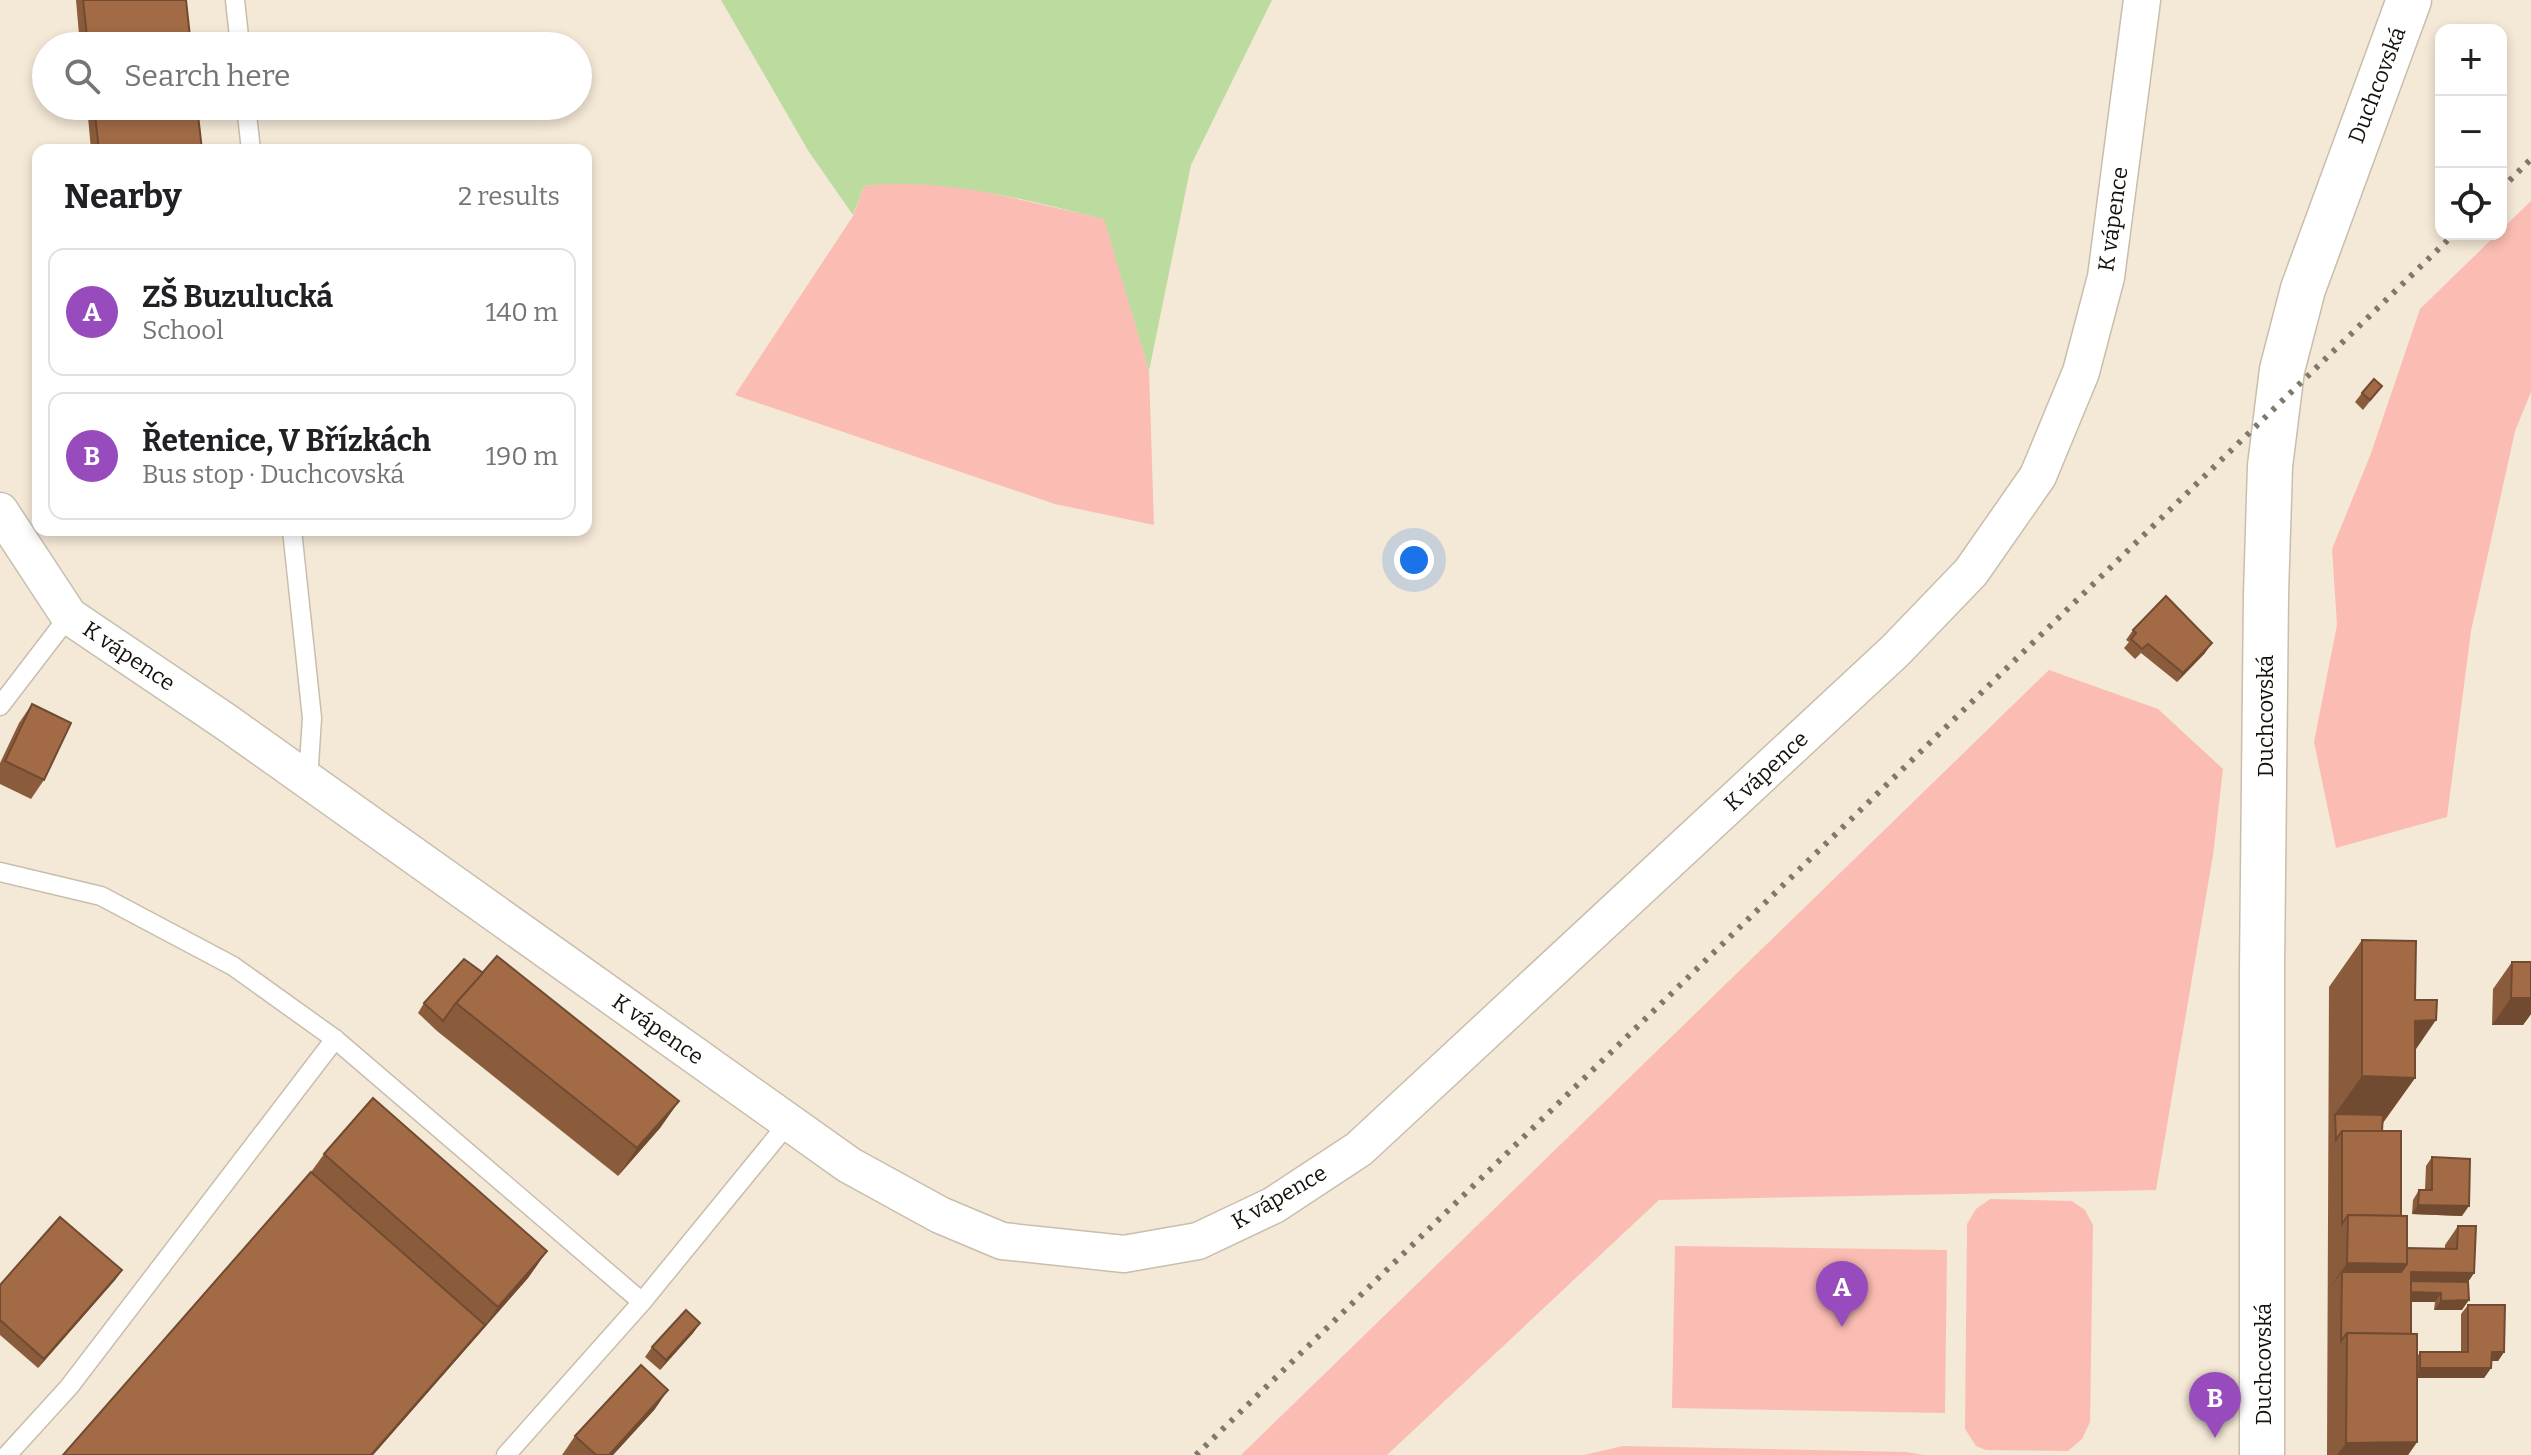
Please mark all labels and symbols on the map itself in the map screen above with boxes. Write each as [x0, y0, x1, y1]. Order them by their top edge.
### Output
street label: Duchcovská [2342, 23, 2412, 147]
street label: K vápence [2092, 165, 2134, 273]
your location [1394, 540, 1434, 580]
street label: K vápence [78, 615, 180, 697]
street label: Duchcovská [2252, 655, 2279, 777]
street label: K vápence [1718, 725, 1814, 817]
street label: K vápence [607, 988, 709, 1070]
street label: K vápence [1227, 1159, 1331, 1235]
pin: A [1816, 1261, 1868, 1327]
street label: Duchcovská [2250, 1303, 2277, 1425]
pin: B [2189, 1372, 2241, 1438]

